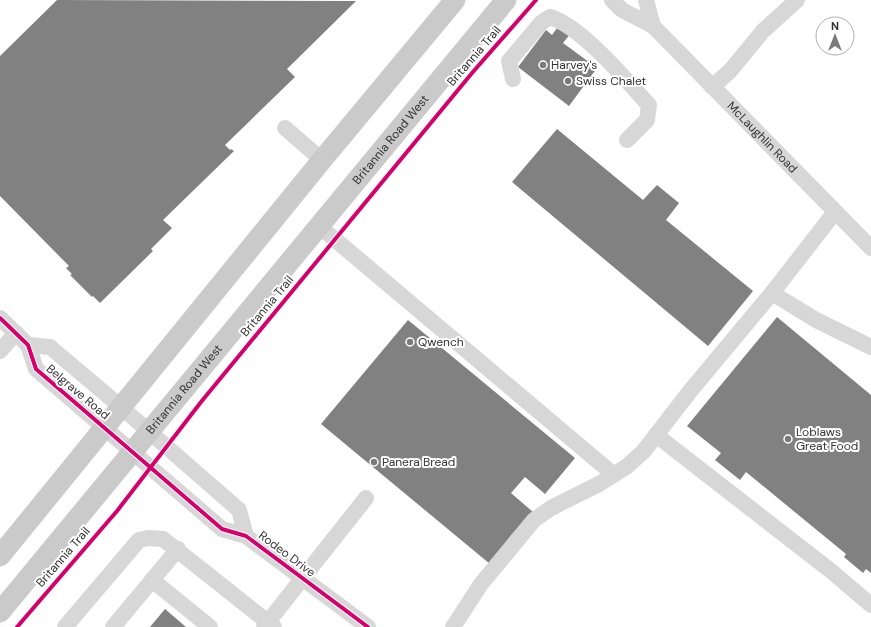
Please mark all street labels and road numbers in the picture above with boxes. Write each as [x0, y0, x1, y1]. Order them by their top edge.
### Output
street label: Britannia Trail [443, 23, 505, 89]
street label: Britannia Road West [349, 91, 433, 188]
street label: McLaughlin Road [724, 98, 801, 176]
street label: Britannia Trail [237, 272, 297, 340]
street label: Britannia Road West [142, 341, 226, 437]
street label: Belgrave Road [43, 361, 113, 423]
street label: Britannia Trail [32, 524, 94, 590]
street label: Rodeo Drive [255, 527, 319, 581]

